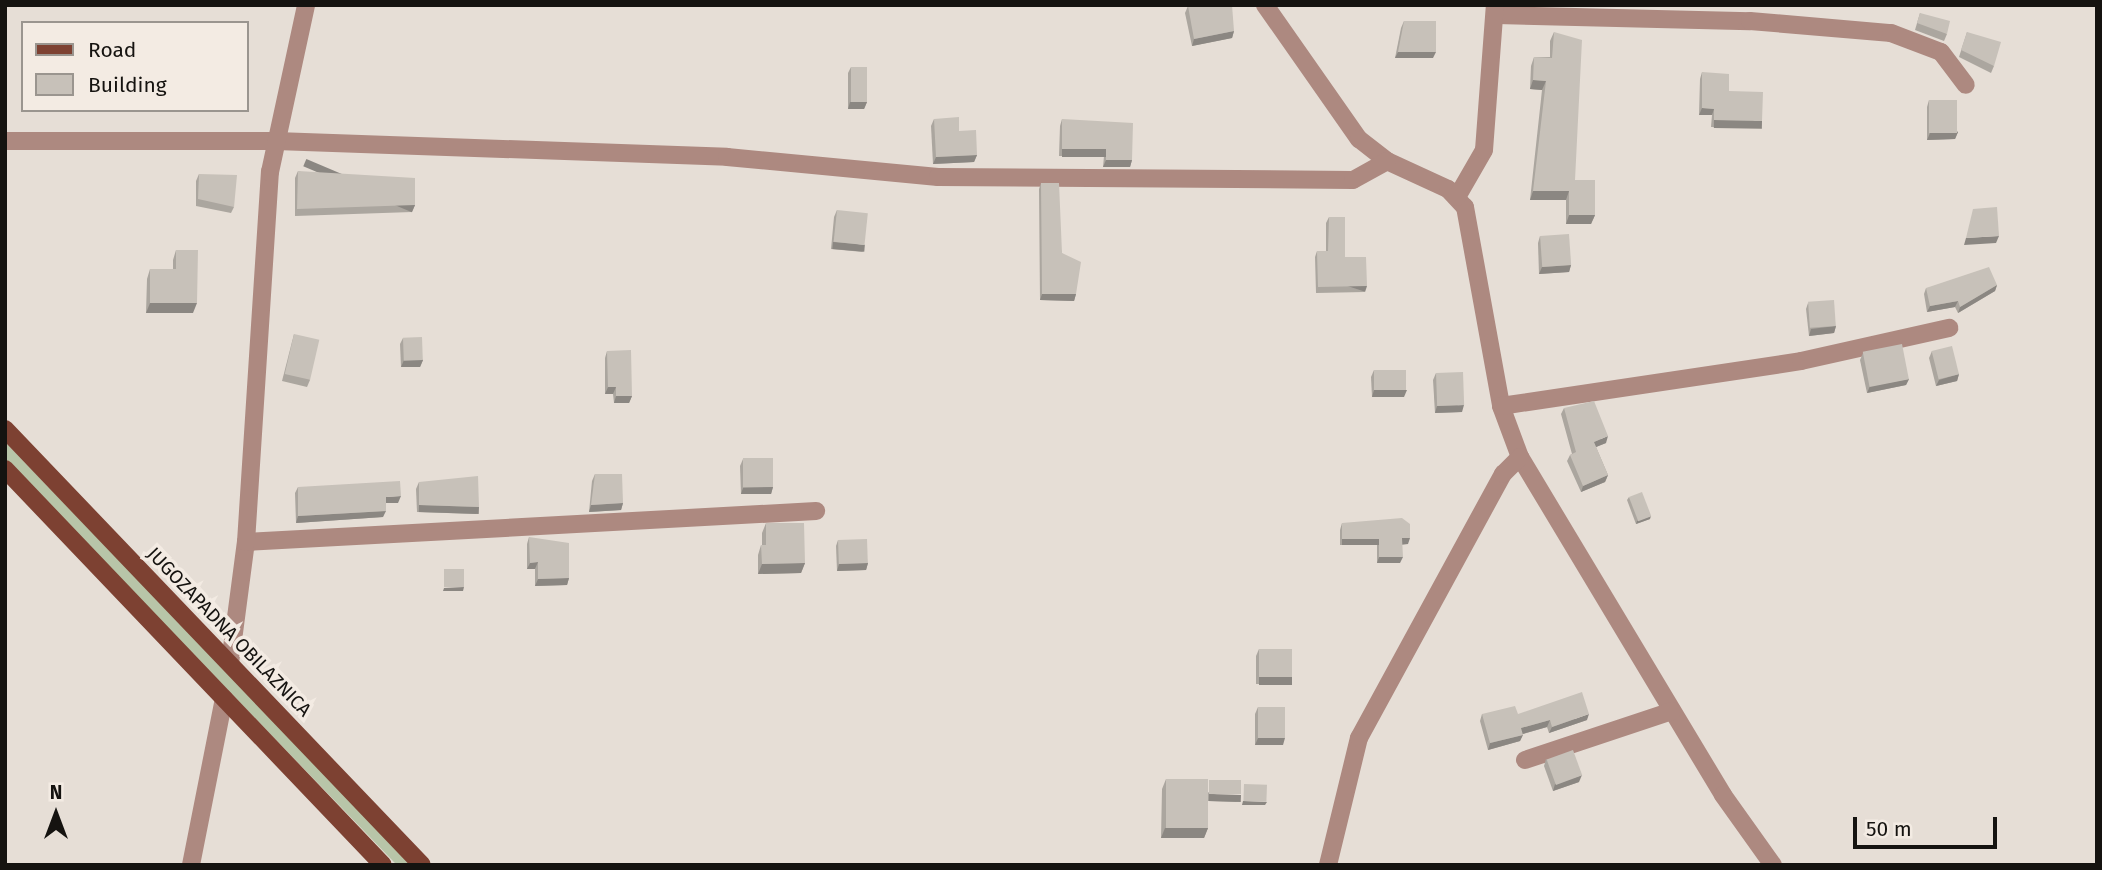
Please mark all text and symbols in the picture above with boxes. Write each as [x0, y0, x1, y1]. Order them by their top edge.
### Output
legend [21, 21, 248, 112]
text: Road [88, 37, 136, 63]
text: Building [88, 72, 167, 98]
street label: JUGOZAPADNA OBILAZNICA [142, 543, 316, 721]
north arrow [21, 779, 91, 849]
text: N [50, 781, 62, 804]
scale bar [1857, 804, 2000, 848]
text: 50 m [1866, 816, 1912, 842]

